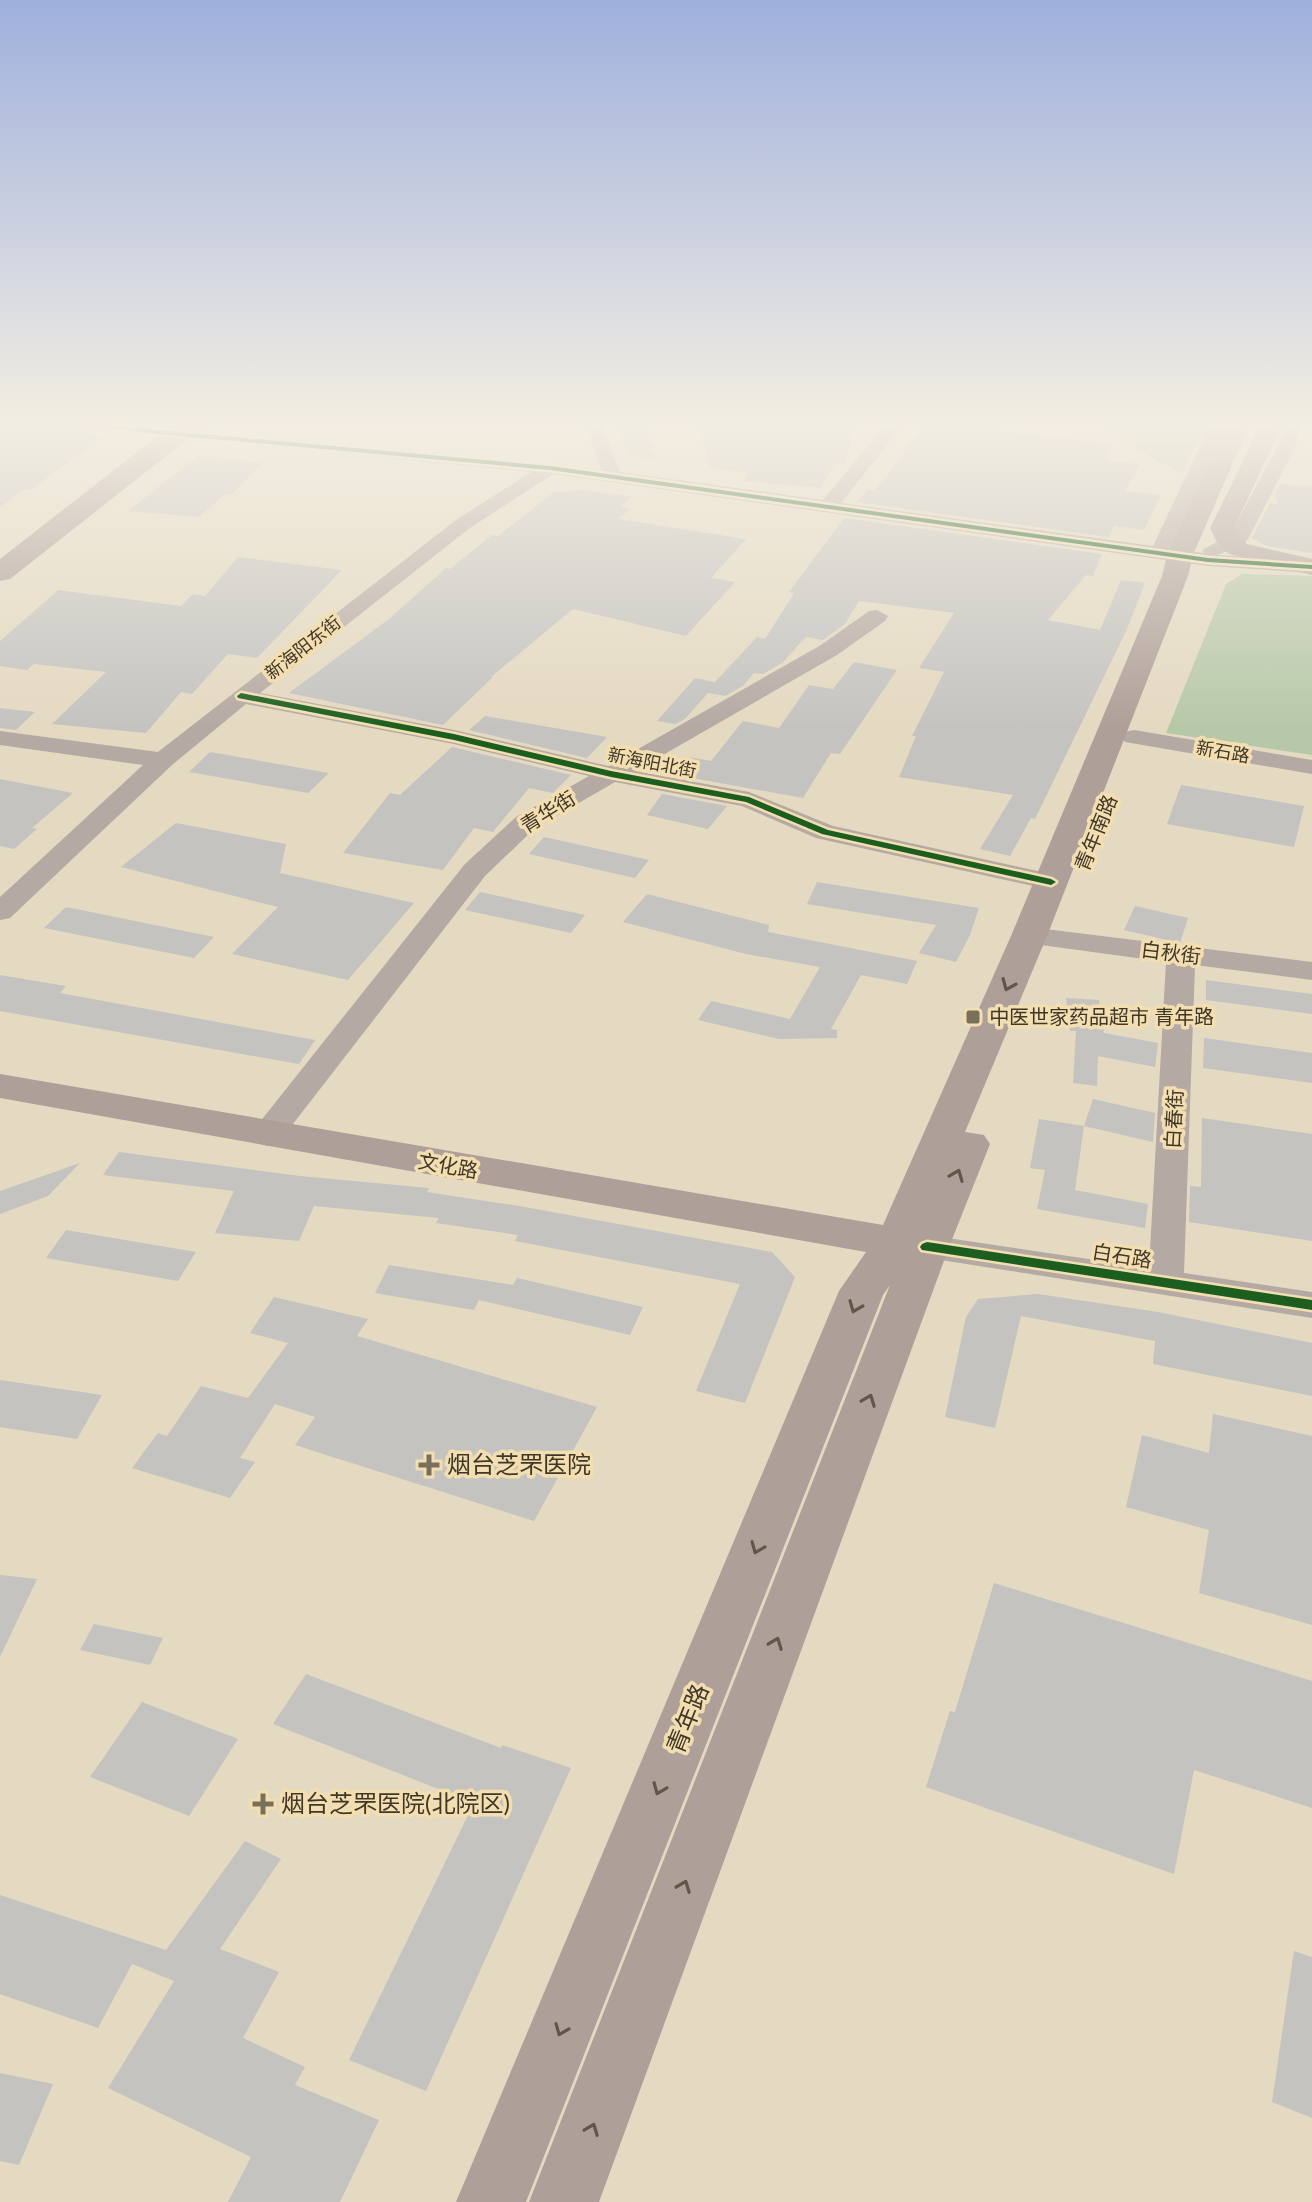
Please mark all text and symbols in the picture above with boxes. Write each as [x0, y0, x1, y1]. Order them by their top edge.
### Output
street label: 新海阳东街 [260, 611, 345, 684]
street label: 新石路 [1195, 735, 1252, 767]
street label: 新海阳北街 [606, 743, 698, 781]
street label: 青华街 [516, 785, 579, 837]
street label: 青年南路 [1069, 791, 1121, 874]
street label: 白秋街 [1140, 936, 1202, 968]
one-way arrow [1002, 977, 1018, 991]
place label: 中医世家药品超市 青年路 [989, 1004, 1214, 1028]
marker: 中医世家药品超市 青年路 [964, 1008, 982, 1026]
street label: 白春街 [1159, 1088, 1187, 1150]
street label: 文化路 [417, 1148, 480, 1182]
one-way arrow [947, 1169, 963, 1183]
street label: 白石路 [1091, 1238, 1154, 1272]
one-way arrow [848, 1299, 865, 1313]
one-way arrow [859, 1394, 876, 1408]
place label: 烟台芝罘医院 [447, 1449, 591, 1478]
marker: 烟台芝罘医院 [418, 1454, 440, 1476]
one-way arrow [750, 1540, 767, 1554]
one-way arrow [767, 1637, 783, 1651]
street label: 青年路 [660, 1680, 714, 1757]
one-way arrow [652, 1781, 669, 1795]
place label: 烟台芝罘医院(北院区) [281, 1788, 510, 1817]
marker: 烟台芝罘医院(北院区) [252, 1793, 274, 1815]
one-way arrow [674, 1880, 691, 1894]
one-way arrow [554, 2022, 571, 2036]
one-way arrow [582, 2123, 599, 2137]

